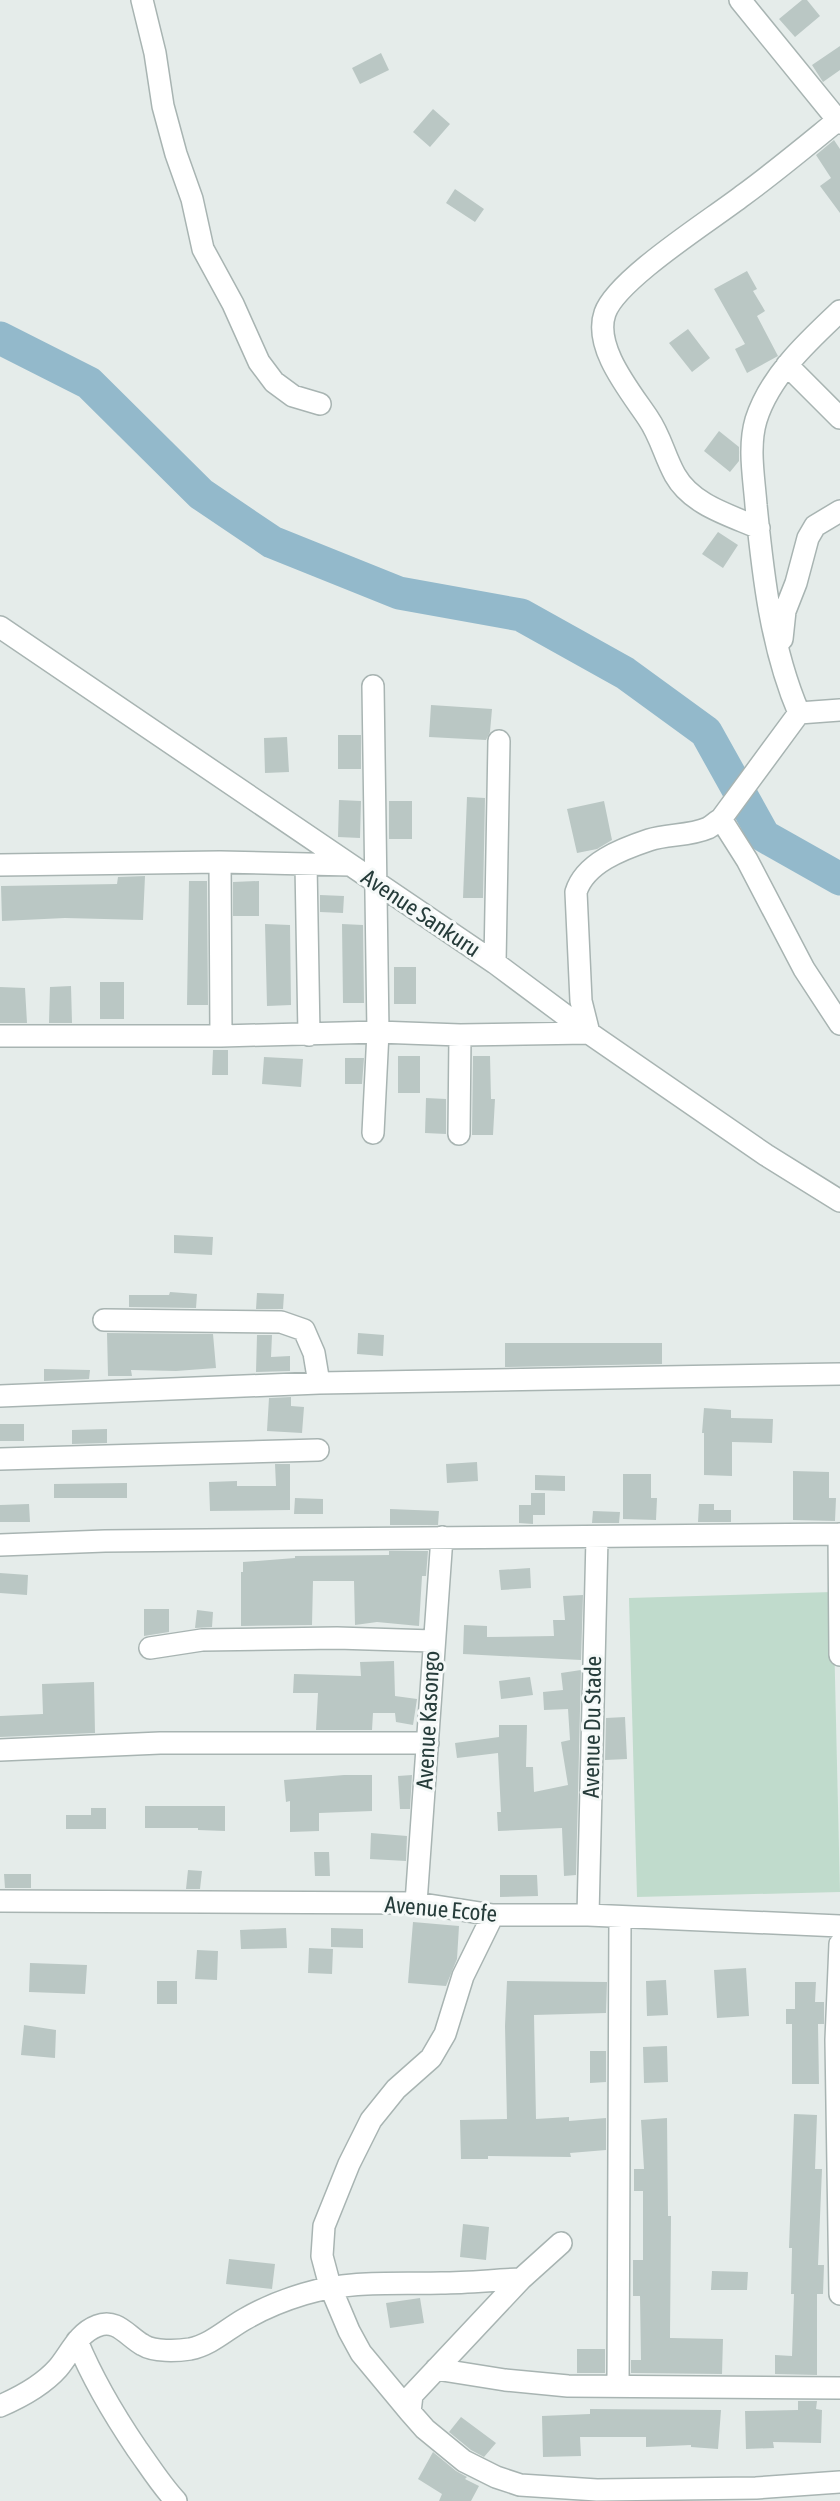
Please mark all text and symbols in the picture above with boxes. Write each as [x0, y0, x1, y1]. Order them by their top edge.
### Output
street label: Avenue Sankuru [357, 864, 485, 962]
street label: Avenue Kasongo [411, 1650, 445, 1790]
street label: Avenue Du Stade [578, 1656, 606, 1798]
street label: Avenue Ecofe [384, 1891, 498, 1927]

